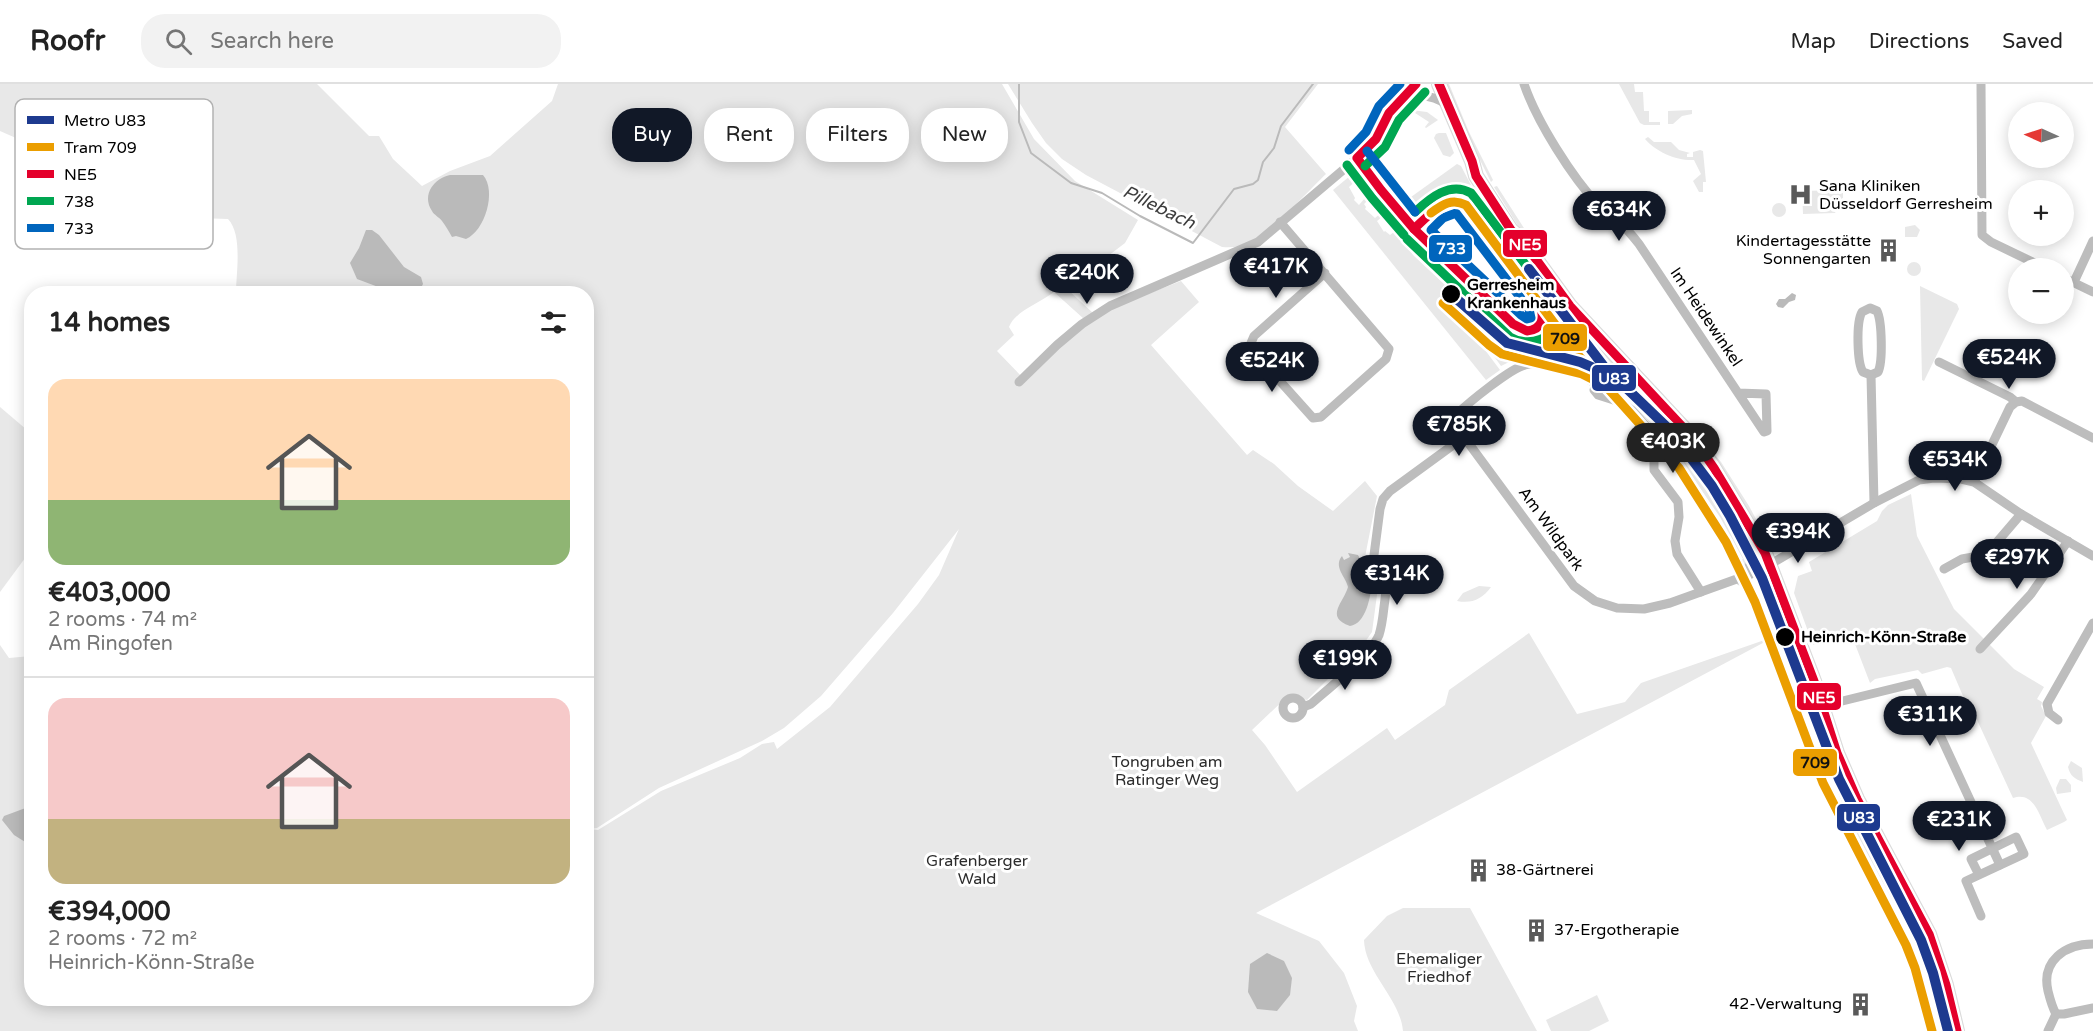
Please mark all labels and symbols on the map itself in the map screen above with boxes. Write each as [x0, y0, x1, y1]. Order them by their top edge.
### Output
legend [15, 99, 213, 249]
north arrow [2008, 102, 2074, 168]
text: Metro U83 [64, 111, 146, 131]
text: Tram 709 [64, 138, 137, 158]
text: NE5 [64, 165, 97, 185]
place label: Sana Kliniken Düsseldorf Gerresheim [1819, 176, 1993, 214]
water label: Pillebach [1119, 180, 1200, 234]
hospital icon: Sana Kliniken Düsseldorf Gerresheim [1788, 182, 1814, 208]
pin: €634K [1577, 191, 1661, 242]
text: 738 [64, 192, 94, 212]
text: 733 [64, 219, 94, 239]
line badge: NE5 [1502, 229, 1548, 258]
place label: Kindertagesstätte Sonnengarten [1736, 231, 1871, 269]
line badge: 733 [1428, 234, 1473, 263]
text: NE5 [1508, 235, 1542, 255]
building icon: Kindertagesstätte Sonnengarten [1876, 237, 1902, 263]
text: 733 [1436, 239, 1466, 259]
pin: €417K [1234, 248, 1318, 299]
pin: €240K [1045, 254, 1129, 305]
street label: Im Heidewinkel [1665, 264, 1747, 370]
place label: Gerresheim Krankenhaus [1467, 275, 1566, 313]
marker: Gerresheim Krankenhaus [1440, 283, 1462, 305]
line badge: 709 [1542, 323, 1588, 352]
text: 709 [1550, 329, 1580, 349]
pin: €524K [1967, 339, 2051, 390]
pin: €524K [1230, 342, 1314, 393]
line badge: U83 [1591, 364, 1637, 392]
text: U83 [1598, 369, 1630, 389]
pin: €785K [1417, 406, 1501, 457]
pin: €403K [1631, 423, 1715, 474]
pin: €534K [1913, 441, 1997, 492]
street label: Am Wildpark [1514, 483, 1588, 575]
pin: €394K [1756, 513, 1840, 564]
pin: €297K [1975, 539, 2059, 590]
pin: €314K [1355, 555, 1439, 606]
marker: Heinrich-Könn-Straße [1774, 626, 1796, 648]
place label: Heinrich-Könn-Straße [1801, 627, 1966, 647]
pin: €199K [1303, 640, 1387, 691]
line badge: NE5 [1796, 682, 1842, 711]
text: NE5 [1802, 688, 1836, 708]
pin: €311K [1888, 696, 1972, 747]
line badge: 709 [1792, 748, 1838, 777]
park label: Tongruben am Ratinger Weg [1112, 752, 1222, 790]
text: 709 [1800, 753, 1830, 773]
pin: €231K [1917, 801, 2001, 852]
line badge: U83 [1836, 803, 1881, 832]
text: U83 [1843, 808, 1875, 828]
park label: Grafenberger Wald [926, 851, 1029, 889]
building icon: 38-Gärtnerei [1465, 857, 1491, 883]
place label: 38-Gärtnerei [1496, 860, 1594, 880]
building icon: 37-Ergotherapie [1523, 917, 1549, 943]
place label: 37-Ergotherapie [1554, 920, 1679, 940]
park label: Ehemaliger Friedhof [1396, 949, 1483, 987]
building icon: 42-Verwaltung [1847, 991, 1873, 1017]
place label: 42-Verwaltung [1729, 994, 1842, 1014]

